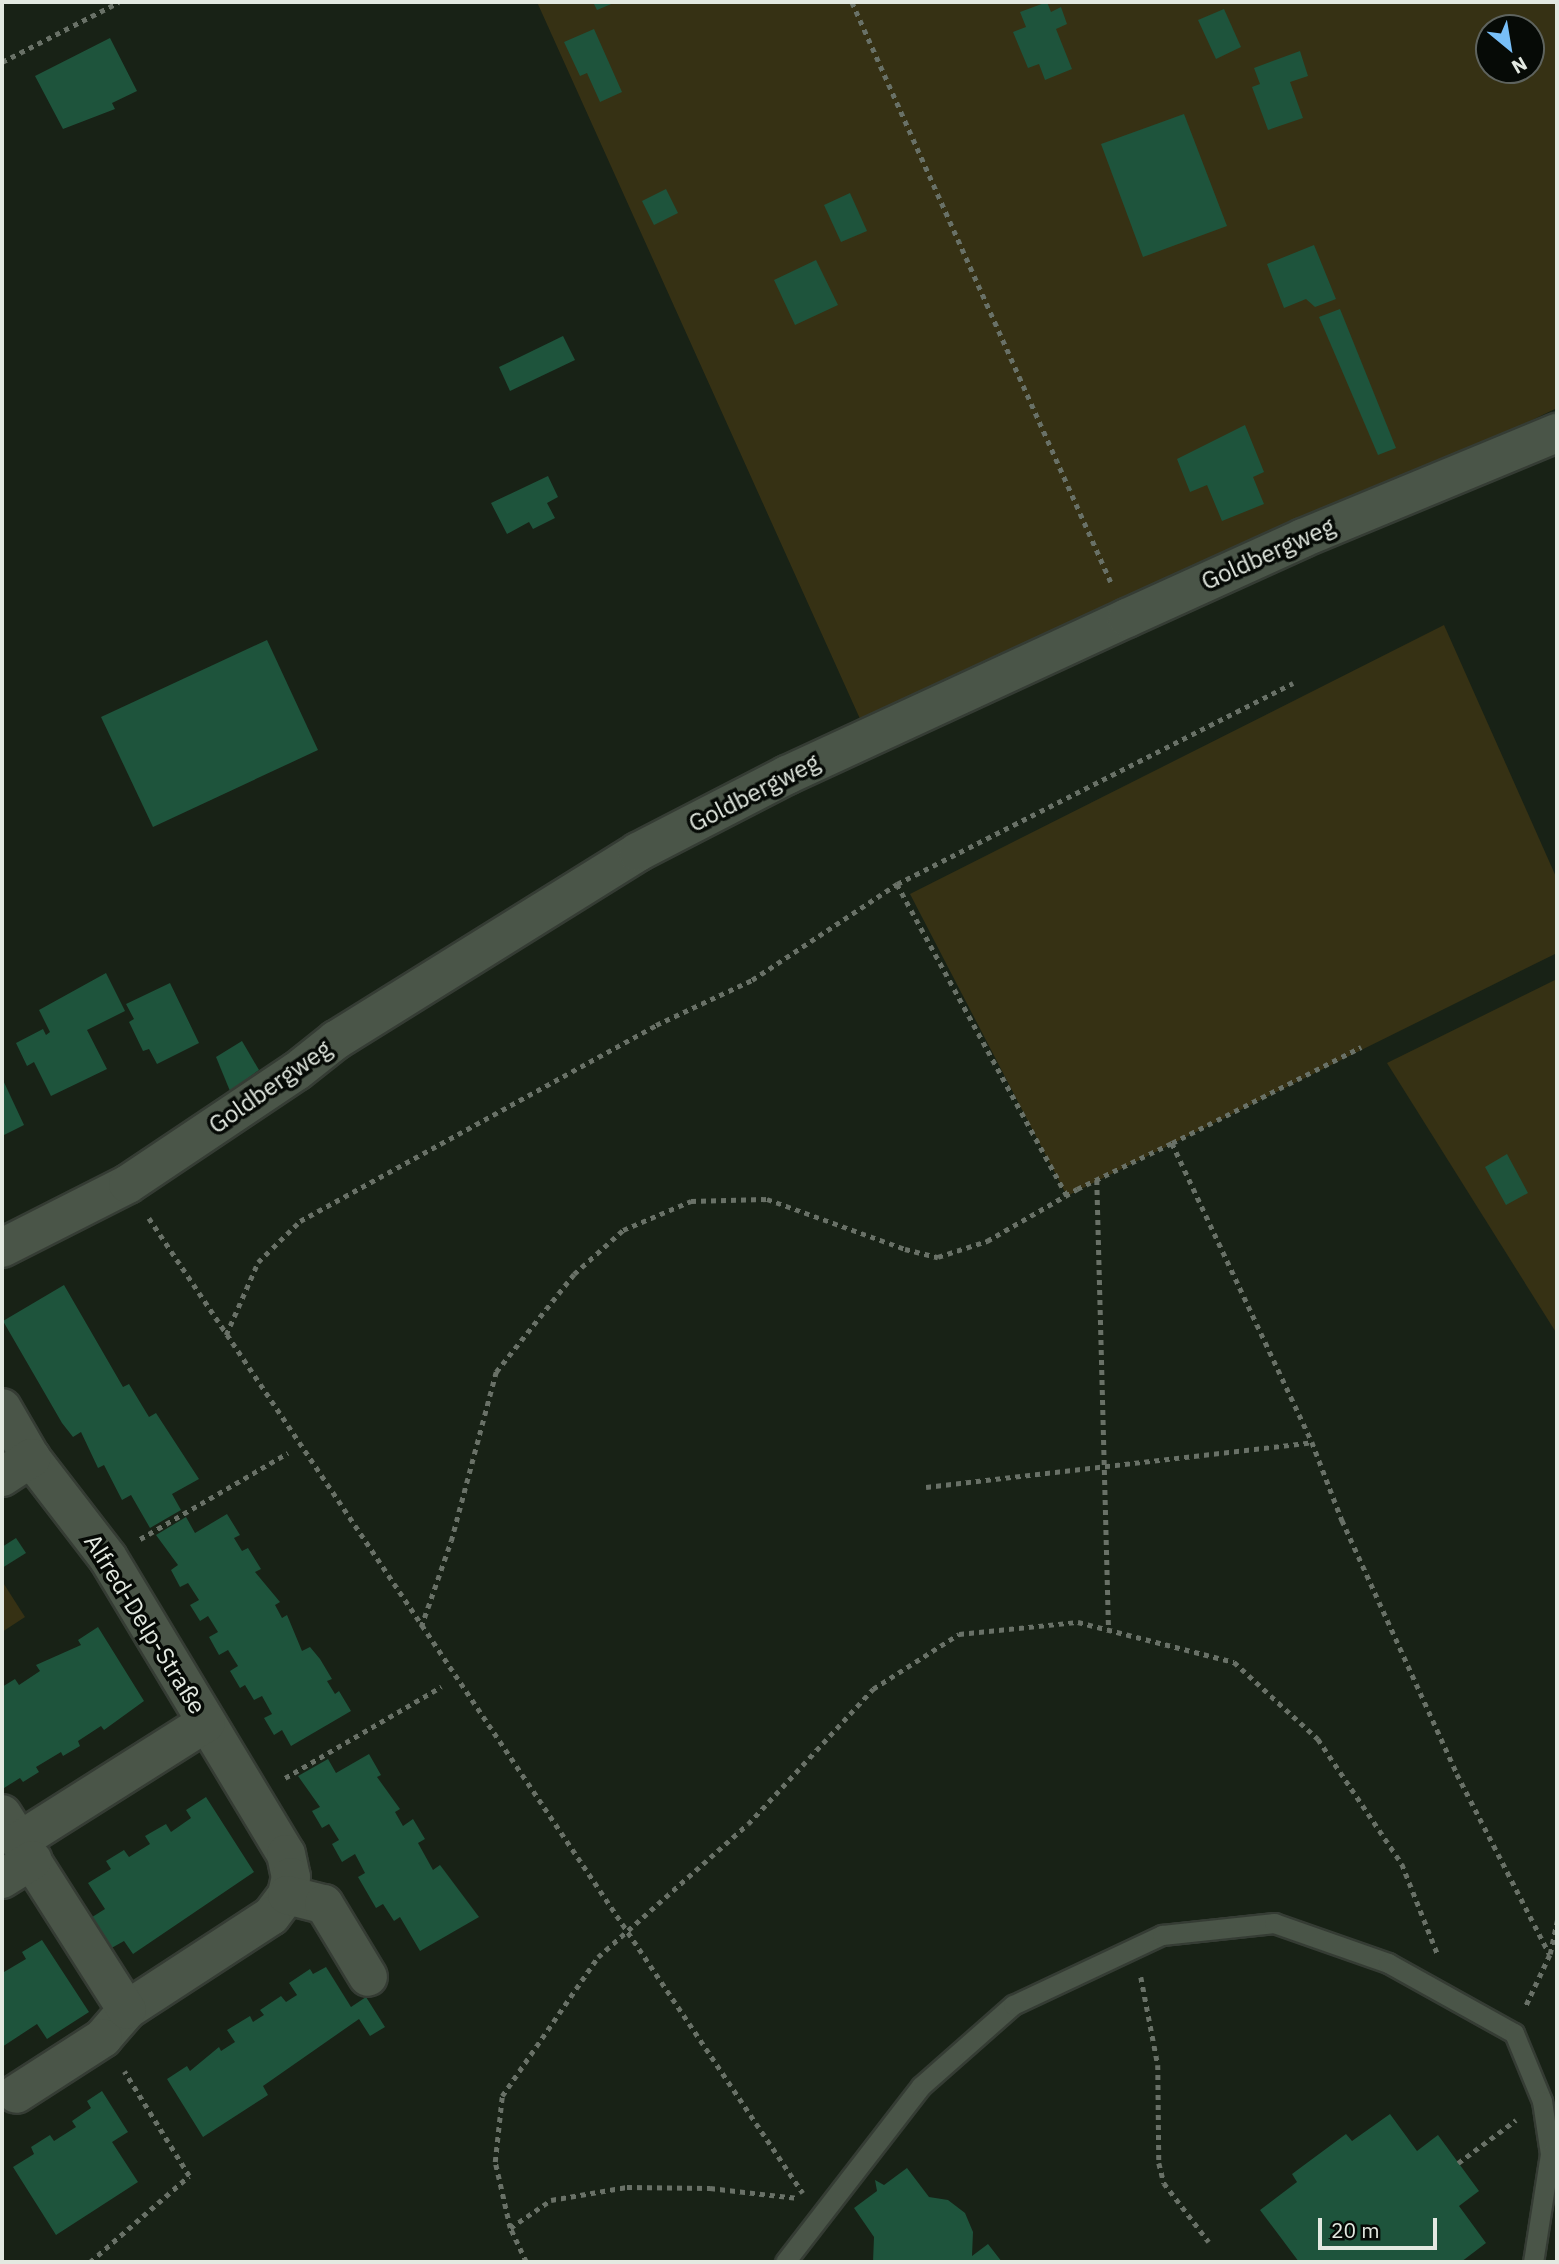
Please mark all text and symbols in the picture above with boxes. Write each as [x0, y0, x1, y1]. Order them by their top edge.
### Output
north arrow [1475, 14, 1545, 84]
text: N [1508, 52, 1531, 79]
street label: Goldbergweg [1197, 512, 1339, 596]
street label: Goldbergweg [684, 748, 824, 838]
street label: Goldbergweg [203, 1034, 337, 1140]
street label: Alfred-Delp-Straße [78, 1529, 212, 1719]
scale bar [1321, 2204, 1440, 2248]
text: 20 m [1331, 2216, 1380, 2244]

